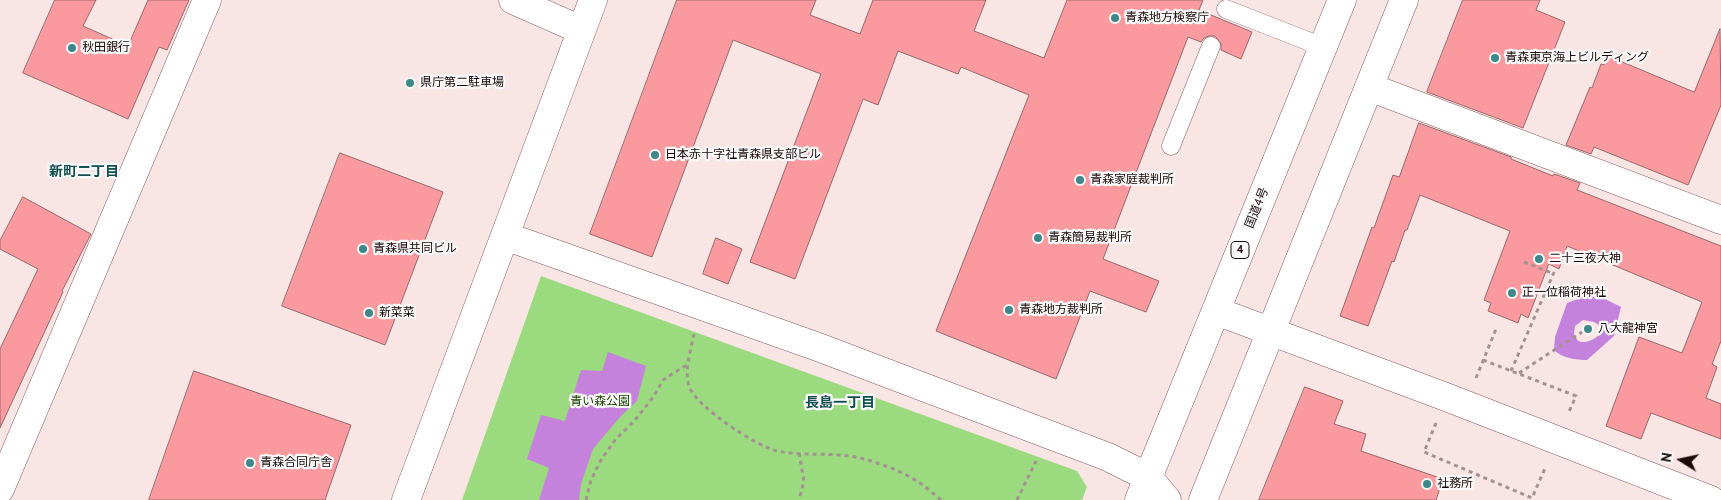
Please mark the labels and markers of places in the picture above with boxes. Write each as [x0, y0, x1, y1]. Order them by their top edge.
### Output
place label: 青森地方検察庁 [1125, 11, 1209, 25]
marker: 青森地方検察庁 [1109, 12, 1121, 24]
place label: 秋田銀行 [82, 41, 130, 55]
marker: 秋田銀行 [66, 42, 78, 54]
place label: 青森東京海上ビルディング [1505, 51, 1649, 65]
marker: 青森東京海上ビルディング [1489, 52, 1501, 64]
place label: 県庁第二駐車場 [420, 76, 504, 90]
marker: 県庁第二駐車場 [404, 77, 416, 89]
place label: 日本赤十字社青森県支部ビル [665, 148, 821, 162]
marker: 日本赤十字社青森県支部ビル [649, 149, 661, 161]
place label: 青森家庭裁判所 [1090, 173, 1174, 187]
marker: 青森家庭裁判所 [1074, 174, 1086, 186]
place label: 青森簡易裁判所 [1048, 231, 1132, 245]
marker: 青森簡易裁判所 [1032, 232, 1044, 244]
place label: 青森県共同ビル [373, 242, 457, 256]
marker: 青森県共同ビル [357, 243, 369, 255]
place label: 二十三夜大神 [1549, 252, 1621, 266]
marker: 二十三夜大神 [1533, 253, 1545, 265]
place label: 正一位稲荷神社 [1522, 286, 1606, 300]
marker: 正一位稲荷神社 [1506, 287, 1518, 299]
place label: 青森地方裁判所 [1019, 303, 1103, 317]
marker: 青森地方裁判所 [1003, 304, 1015, 316]
place label: 新菜菜 [379, 306, 415, 320]
marker: 新菜菜 [363, 307, 375, 319]
place label: 八大龍神宮 [1598, 322, 1658, 336]
marker: 八大龍神宮 [1582, 323, 1594, 335]
place label: 青森合同庁舎 [260, 456, 332, 470]
marker: 青森合同庁舎 [244, 457, 256, 469]
place label: 社務所 [1437, 477, 1473, 491]
marker: 社務所 [1421, 478, 1433, 490]

